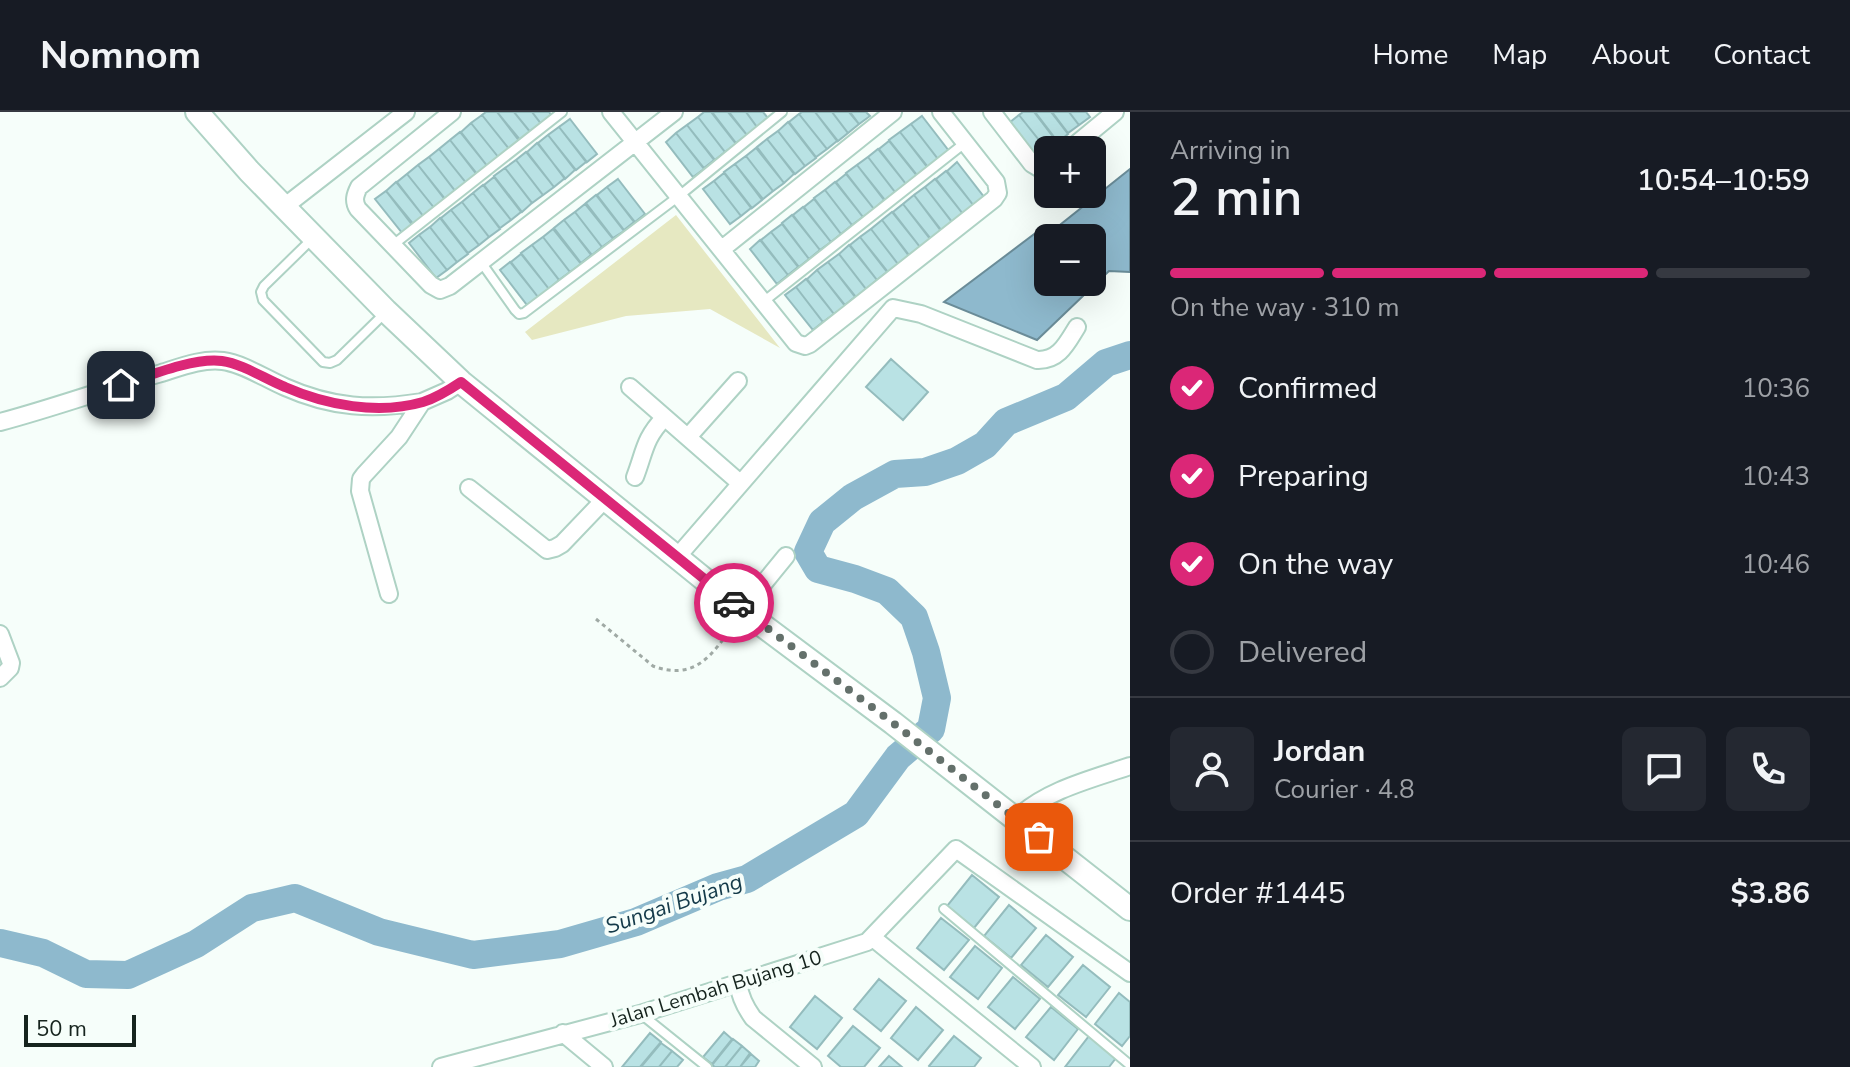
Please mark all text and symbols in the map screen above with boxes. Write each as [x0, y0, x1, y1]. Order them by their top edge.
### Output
text: Nomnom [40, 30, 201, 81]
text: Home [1373, 36, 1448, 74]
text: Map [1492, 36, 1547, 74]
text: About [1591, 36, 1669, 74]
text: Contact [1713, 36, 1810, 74]
text: Arriving in [1170, 133, 1291, 168]
map controls [1034, 136, 1106, 296]
button: + [1034, 136, 1106, 208]
text: 10:54–10:59 [1637, 160, 1810, 201]
text: 2 min [1170, 162, 1303, 233]
button: − [1034, 224, 1106, 296]
text: On the way · 310 m [1170, 290, 1399, 325]
pin [87, 351, 155, 419]
icon: home [99, 363, 143, 407]
icon: check [1170, 366, 1214, 410]
text: Confirmed [1238, 368, 1378, 409]
text: 10:36 [1742, 371, 1810, 406]
icon: check [1170, 454, 1214, 498]
text: Preparing [1238, 456, 1369, 497]
text: 10:43 [1742, 459, 1810, 494]
icon: check [1170, 542, 1214, 586]
text: On the way [1238, 544, 1393, 585]
text: 10:46 [1742, 547, 1810, 582]
courier [694, 563, 774, 643]
icon: car [712, 581, 756, 625]
text: Delivered [1238, 632, 1367, 673]
button: person [1170, 727, 1254, 811]
button: chat [1622, 727, 1706, 811]
button: phone [1726, 727, 1810, 811]
text: Jordan [1274, 731, 1365, 772]
text: Courier · 4.8 [1274, 772, 1415, 807]
pin [1005, 803, 1073, 871]
icon: bag [1017, 815, 1061, 859]
water label: Sungai Bujang [601, 866, 747, 941]
text: Order #1445 [1170, 873, 1345, 914]
text: $3.86 [1731, 873, 1810, 914]
street label: Jalan Lembah Bujang 10 [606, 944, 825, 1034]
scale bar [24, 1011, 136, 1047]
text: 50 m [36, 1014, 87, 1044]

